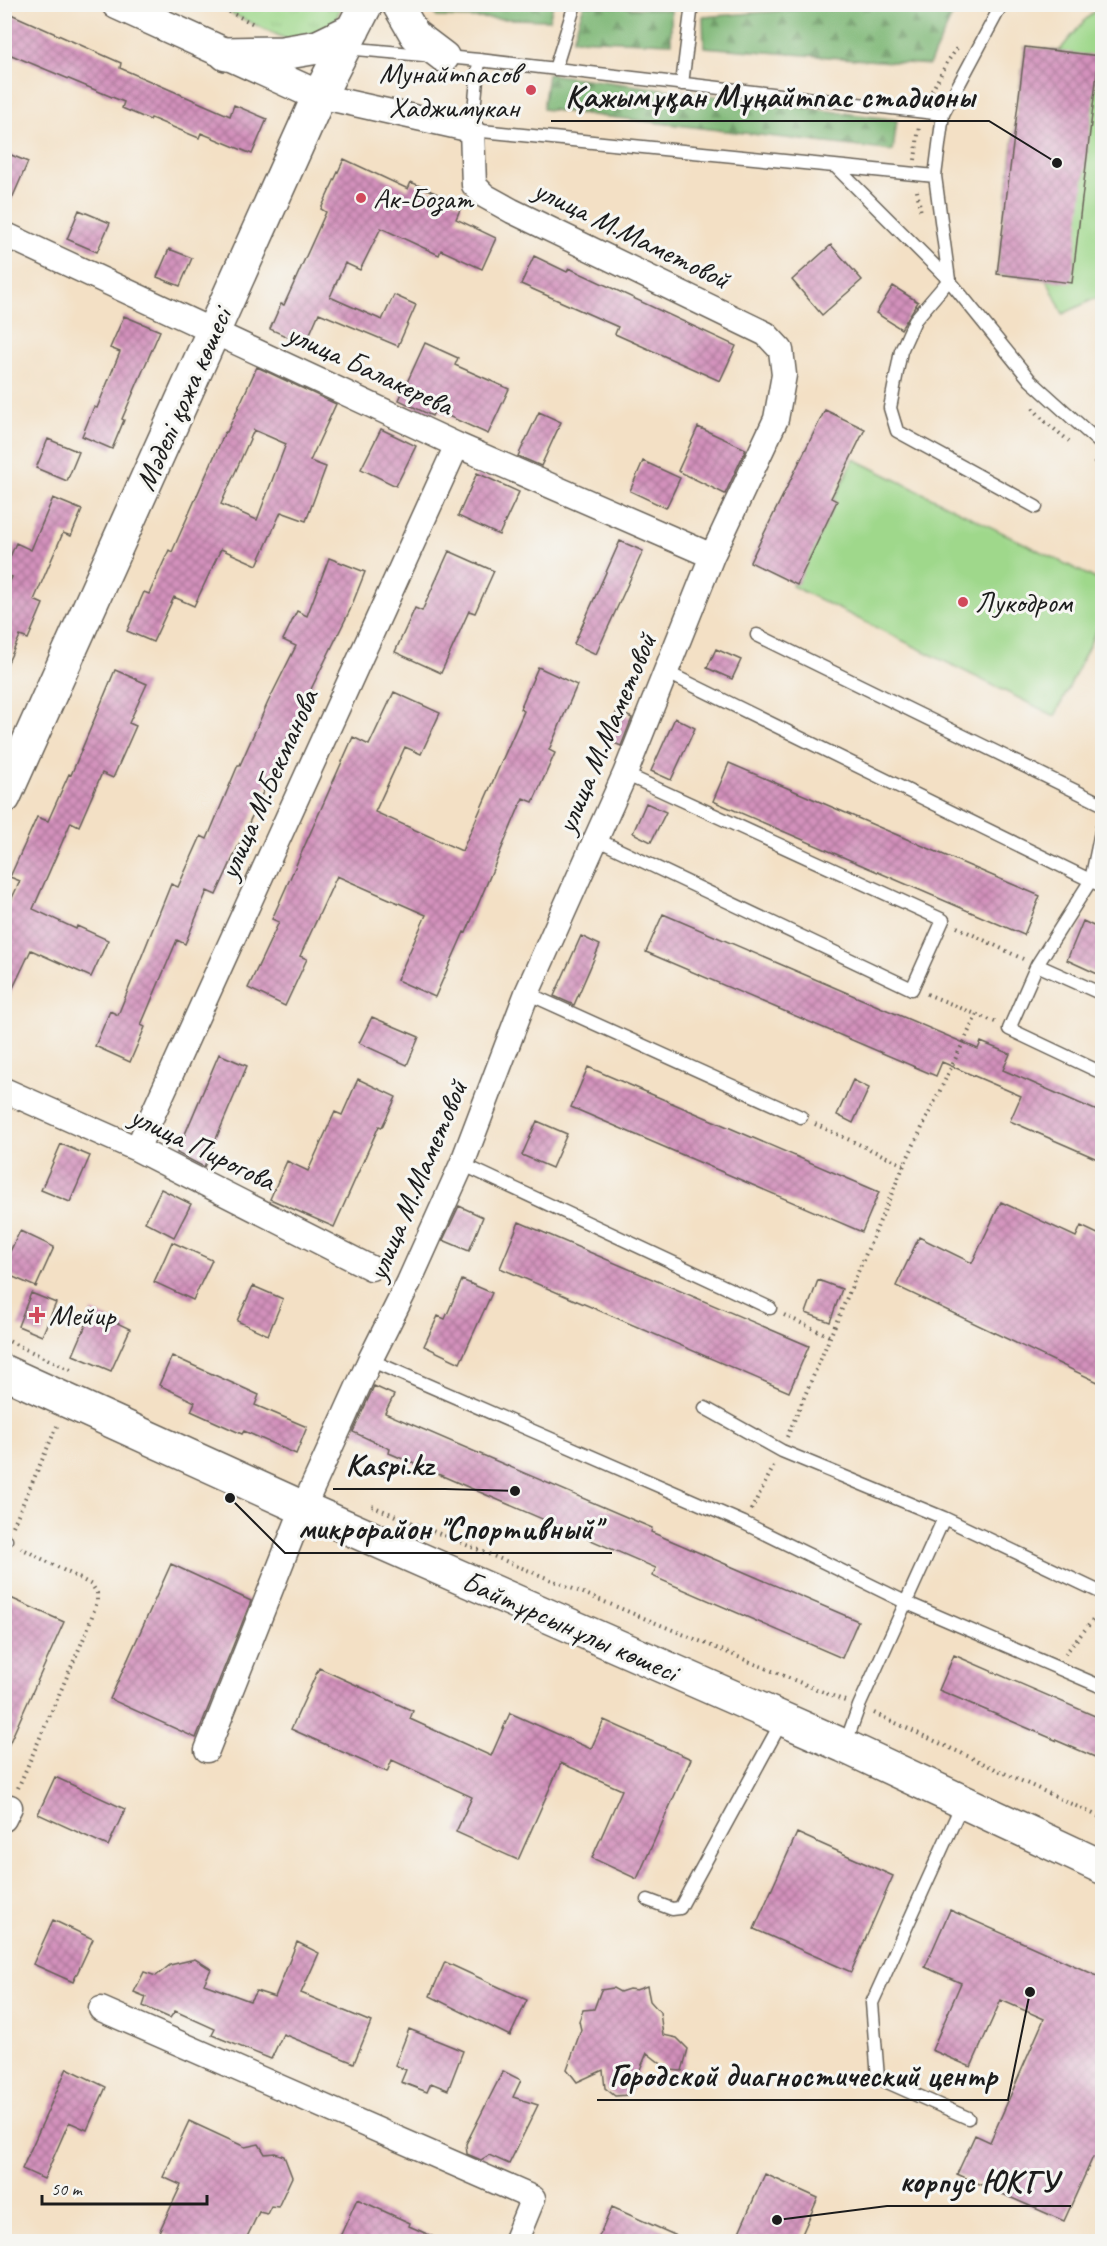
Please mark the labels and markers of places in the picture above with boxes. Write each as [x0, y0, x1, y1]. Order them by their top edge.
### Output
place label: Мунайтпасов Хаджимукан [379, 54, 526, 126]
callout: Қажымұқан Мұңайтпас стадионы [551, 71, 989, 121]
marker: Мунайтпасов Хаджимукан [524, 83, 538, 97]
place label: Ак-Бозат [373, 179, 474, 217]
marker: Ак-Бозат [354, 191, 368, 205]
place label: Лукодром [975, 583, 1074, 621]
marker: Лукодром [956, 595, 970, 609]
place label: Мейир [49, 1296, 117, 1334]
marker: Мейир [30, 1308, 44, 1322]
callout: Kaspi.kz [333, 1439, 445, 1489]
callout: микрорайон "Спортивный" [285, 1503, 612, 1553]
callout: Городской диагностический центр [597, 2050, 1008, 2100]
callout: корпус ЮКГУ [887, 2156, 1071, 2206]

